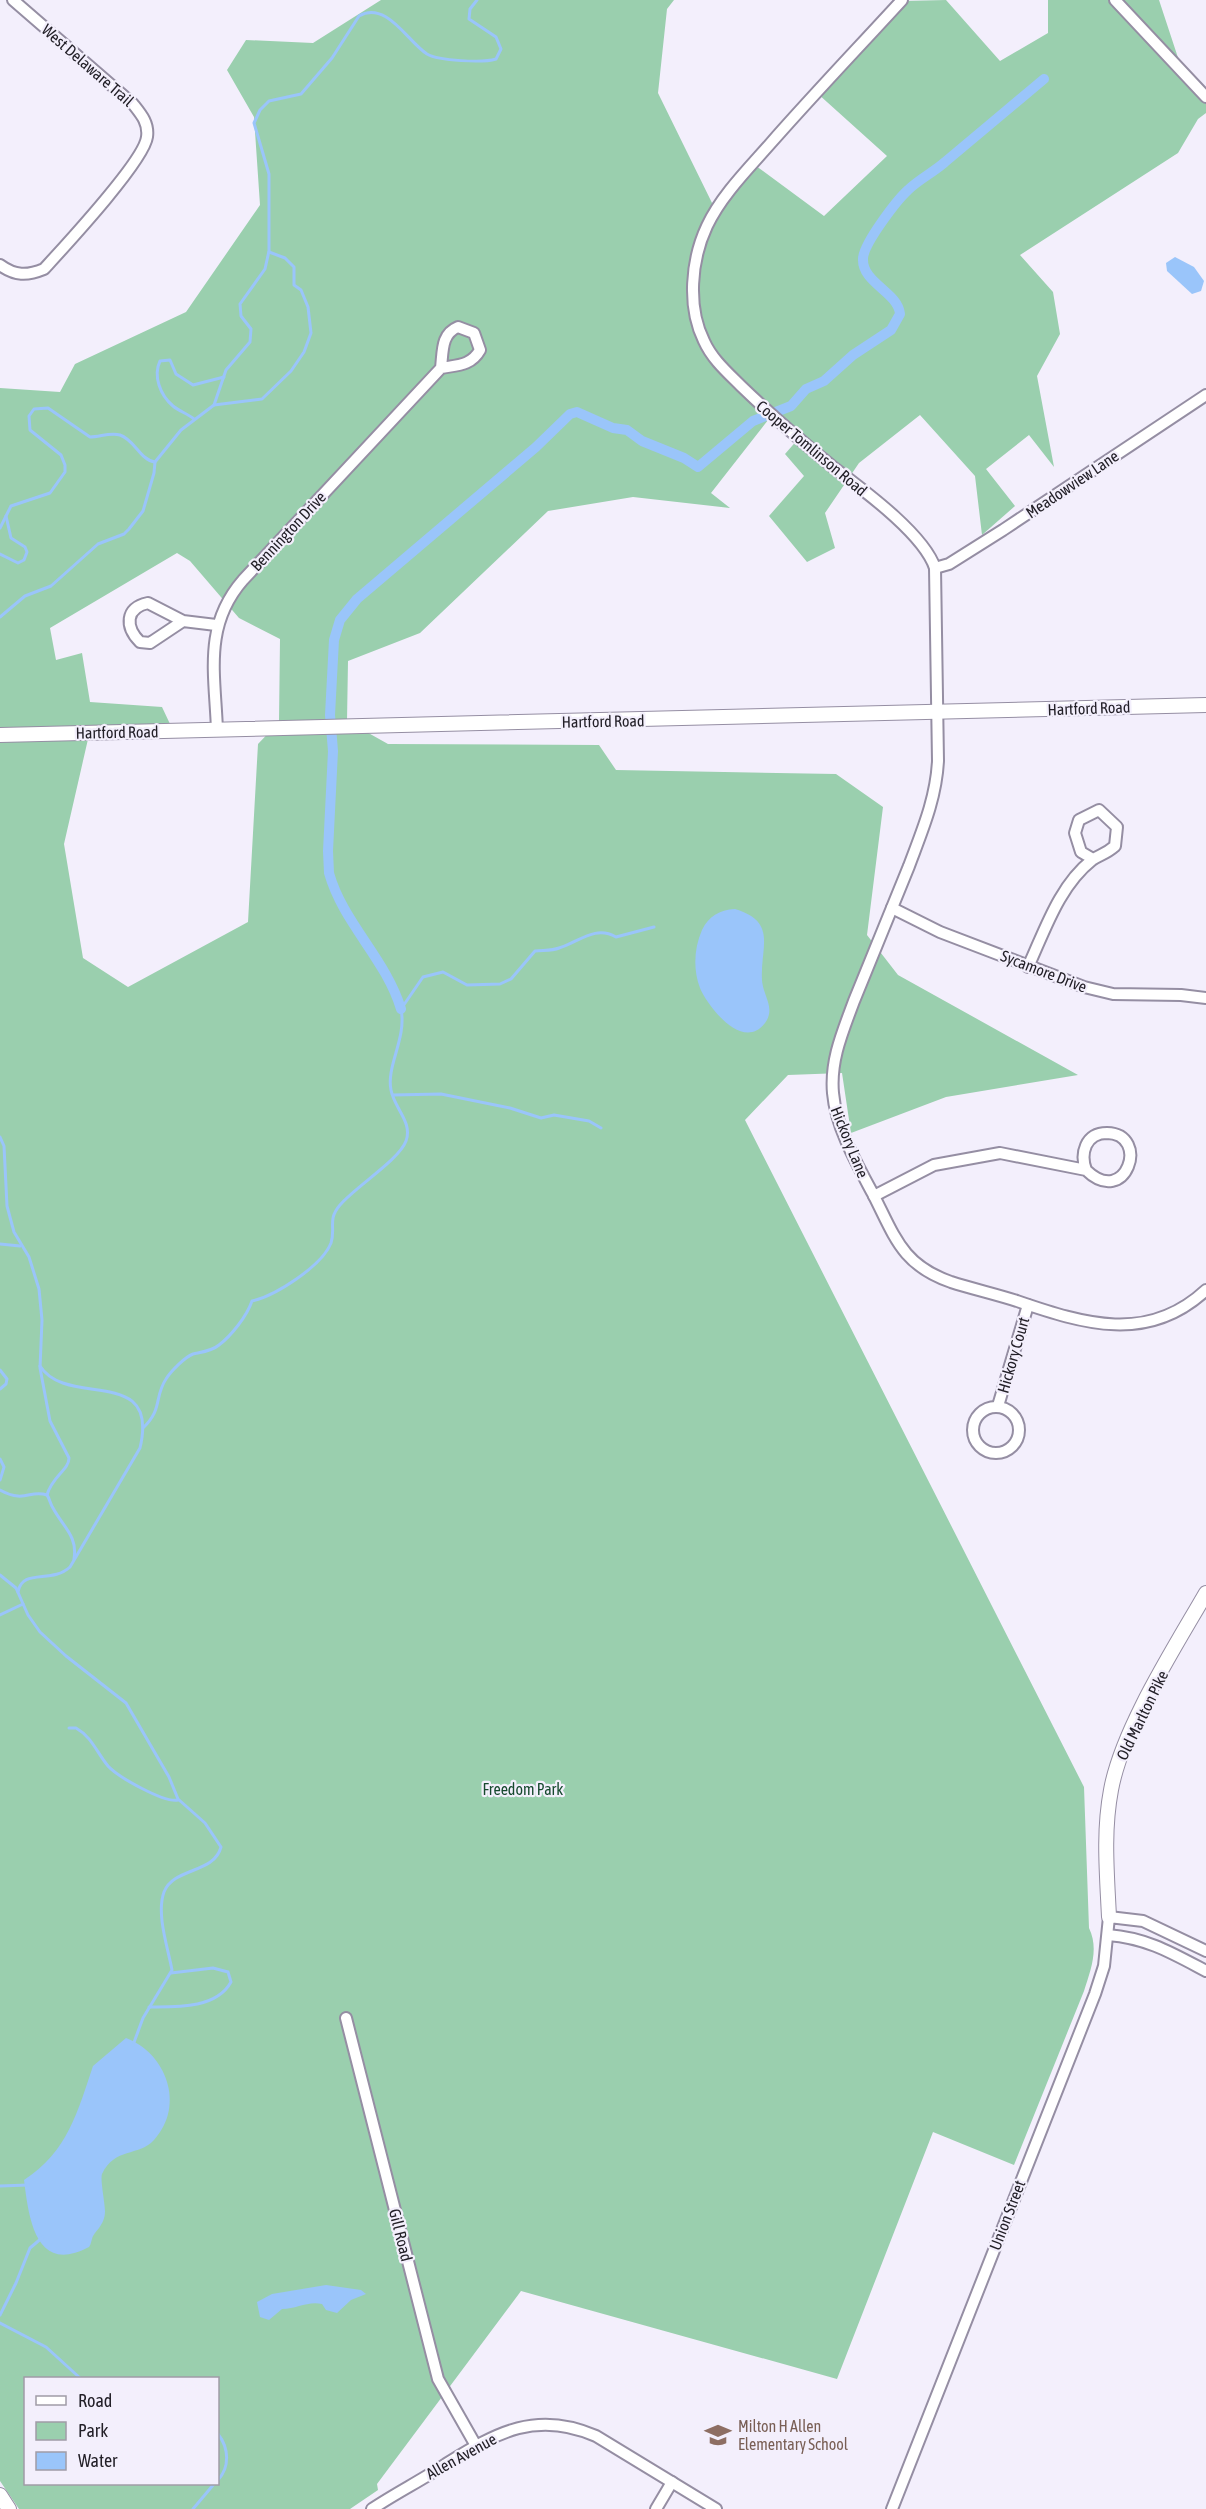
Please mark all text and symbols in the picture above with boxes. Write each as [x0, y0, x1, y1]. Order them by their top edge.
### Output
street label: West Delaware Trail [38, 20, 138, 110]
street label: Cooper Tomlinson Road [753, 397, 871, 500]
street label: Meadowview Lane [1022, 446, 1122, 522]
street label: Bennington Drive [247, 488, 330, 575]
street label: Hartford Road [1047, 698, 1131, 718]
street label: Hartford Road [561, 711, 645, 731]
street label: Hartford Road [75, 722, 159, 742]
street label: Sycamore Drive [998, 946, 1090, 997]
street label: Hickory Lane [827, 1104, 872, 1181]
street label: Hickory Court [994, 1315, 1034, 1395]
street label: Old Marlton Pike [1113, 1667, 1171, 1763]
park label: Freedom Park [483, 1780, 563, 1798]
street label: Union Street [985, 2177, 1029, 2253]
street label: Gill Road [386, 2207, 416, 2263]
legend [24, 2377, 219, 2485]
text: Road [78, 2390, 112, 2411]
place label: Milton H Allen Elementary School [738, 2417, 849, 2454]
text: Park [78, 2420, 108, 2441]
school or university icon: Milton H Allen Elementary School [703, 2420, 733, 2450]
street label: Allen Avenue [423, 2429, 499, 2483]
text: Water [78, 2450, 118, 2471]

